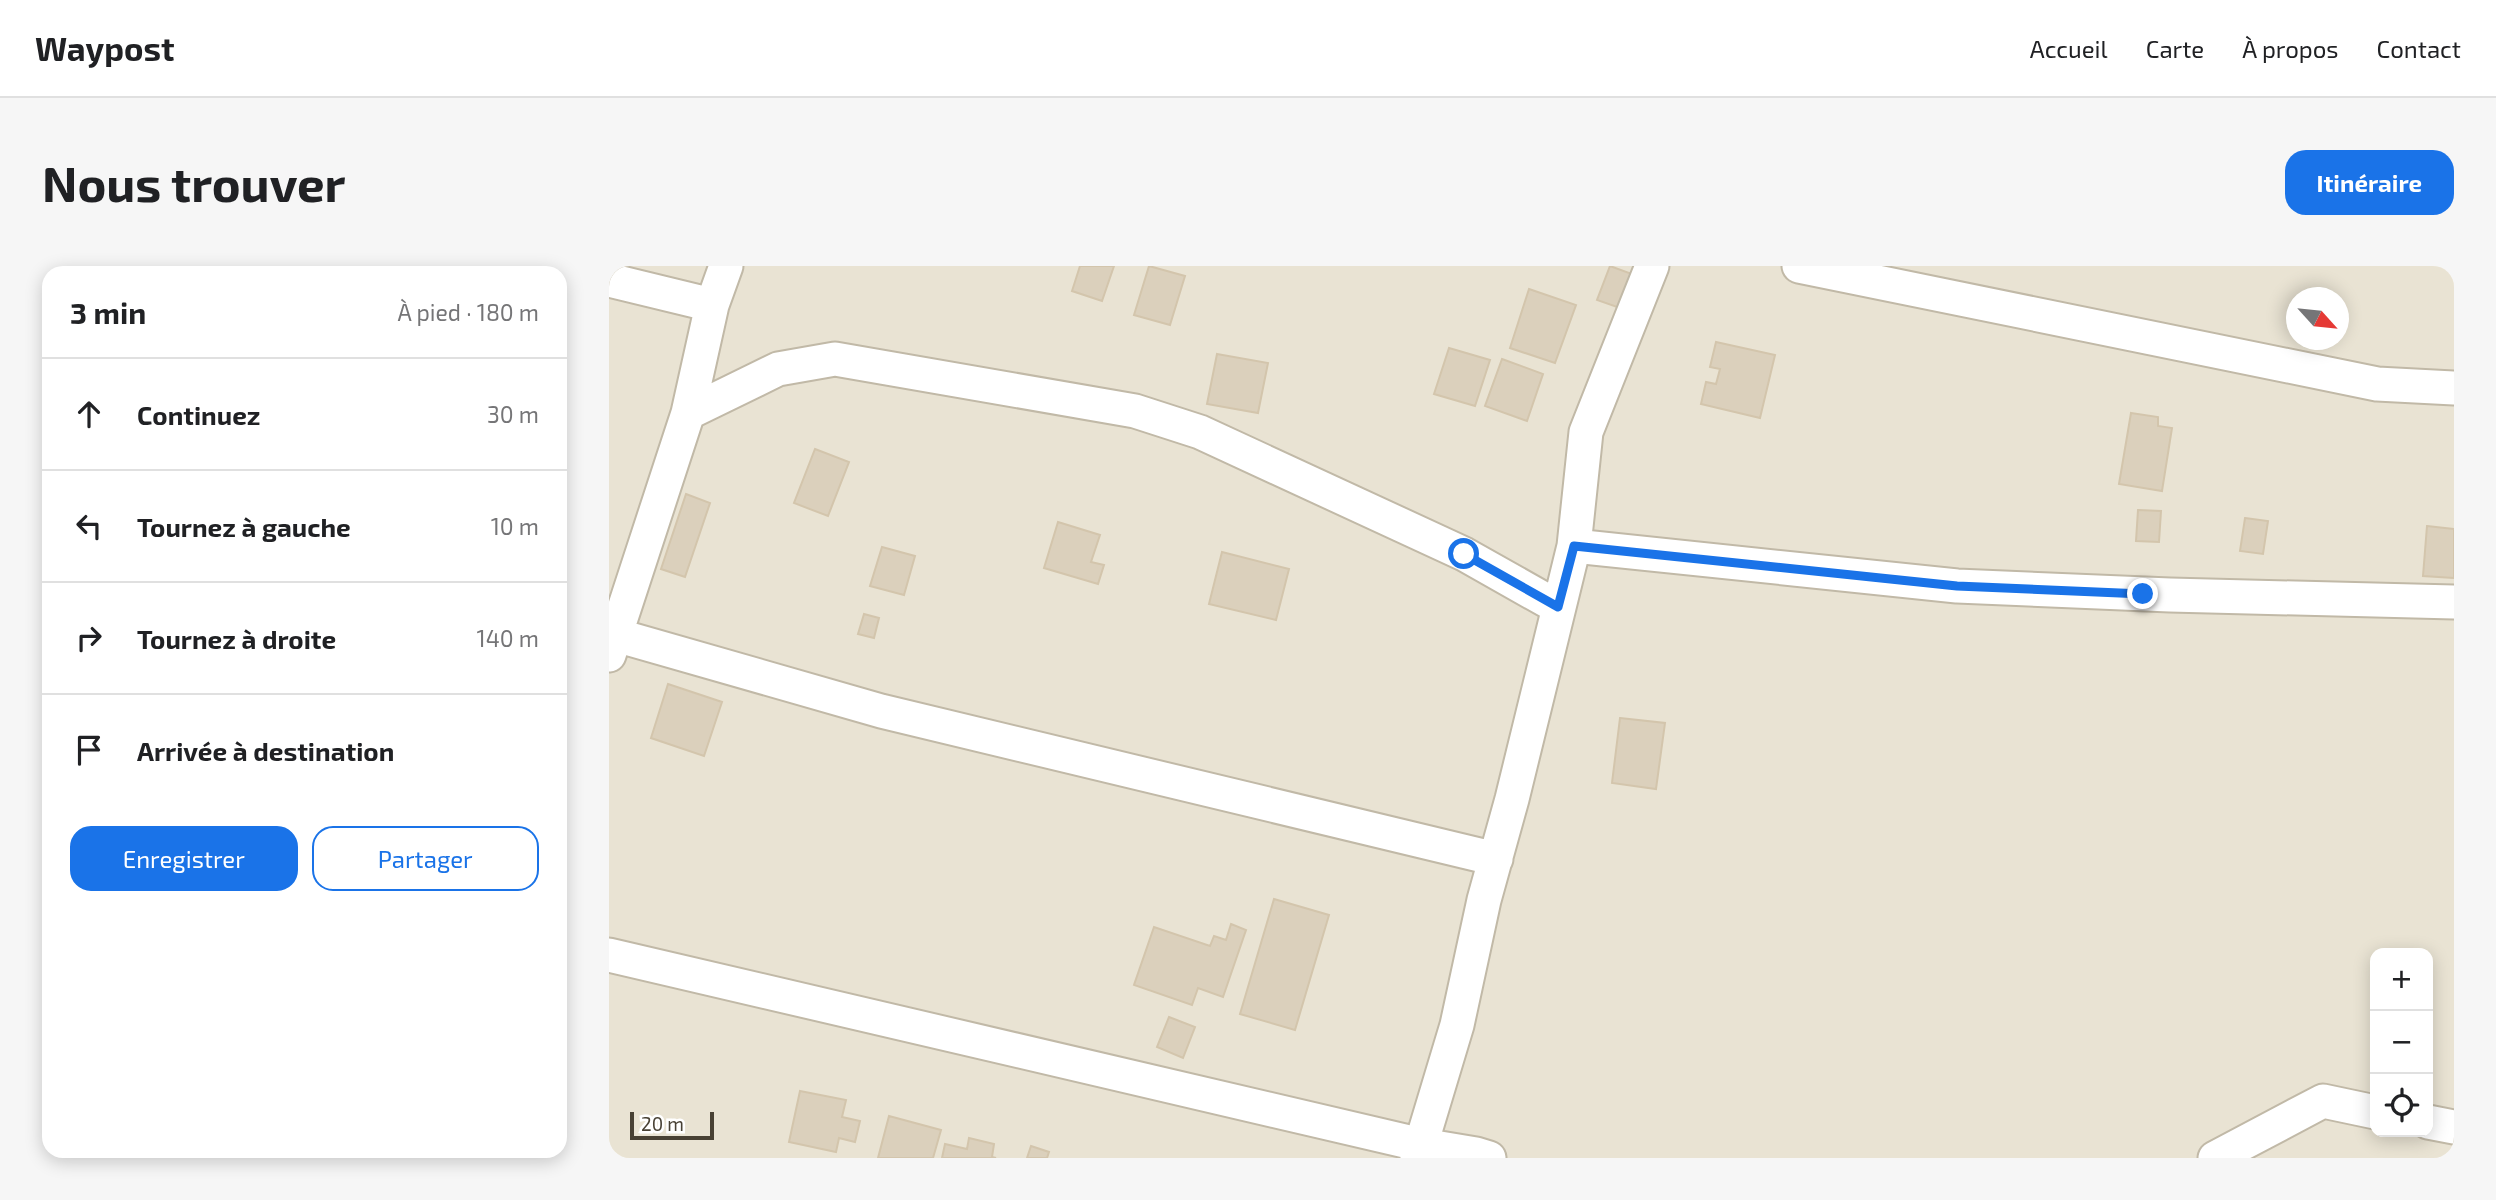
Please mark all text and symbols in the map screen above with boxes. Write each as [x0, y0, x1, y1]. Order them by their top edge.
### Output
text: Waypost [35, 28, 174, 68]
text: Accueil [2030, 34, 2108, 63]
text: Carte [2146, 34, 2204, 63]
text: À propos [2242, 34, 2339, 63]
text: Contact [2377, 34, 2461, 63]
button: Itinéraire [2285, 150, 2454, 215]
text: Nous trouver [42, 153, 346, 212]
north arrow [2286, 287, 2349, 350]
text: 3 min [70, 294, 146, 330]
text: À pied · 180 m [398, 298, 539, 326]
icon: ahead [70, 395, 108, 433]
text: Continuez [137, 399, 260, 430]
text: 30 m [487, 400, 539, 428]
icon: left [70, 507, 108, 545]
text: Tournez à gauche [137, 511, 351, 542]
text: 10 m [491, 512, 539, 540]
route start [1448, 538, 1479, 569]
route end [2127, 578, 2158, 609]
icon: right [70, 619, 108, 657]
text: Tournez à droite [137, 623, 336, 654]
text: 140 m [477, 624, 539, 652]
icon: arrive [70, 731, 108, 769]
text: Arrivée à destination [137, 735, 394, 766]
button: Enregistrer [70, 826, 298, 891]
button: Partager [312, 826, 539, 891]
map controls [2370, 948, 2433, 1137]
button: + [2370, 948, 2433, 1011]
button: − [2370, 1011, 2433, 1074]
button: locate [2370, 1074, 2433, 1137]
scale bar [630, 1109, 714, 1141]
text: 20 m [641, 1112, 684, 1135]

